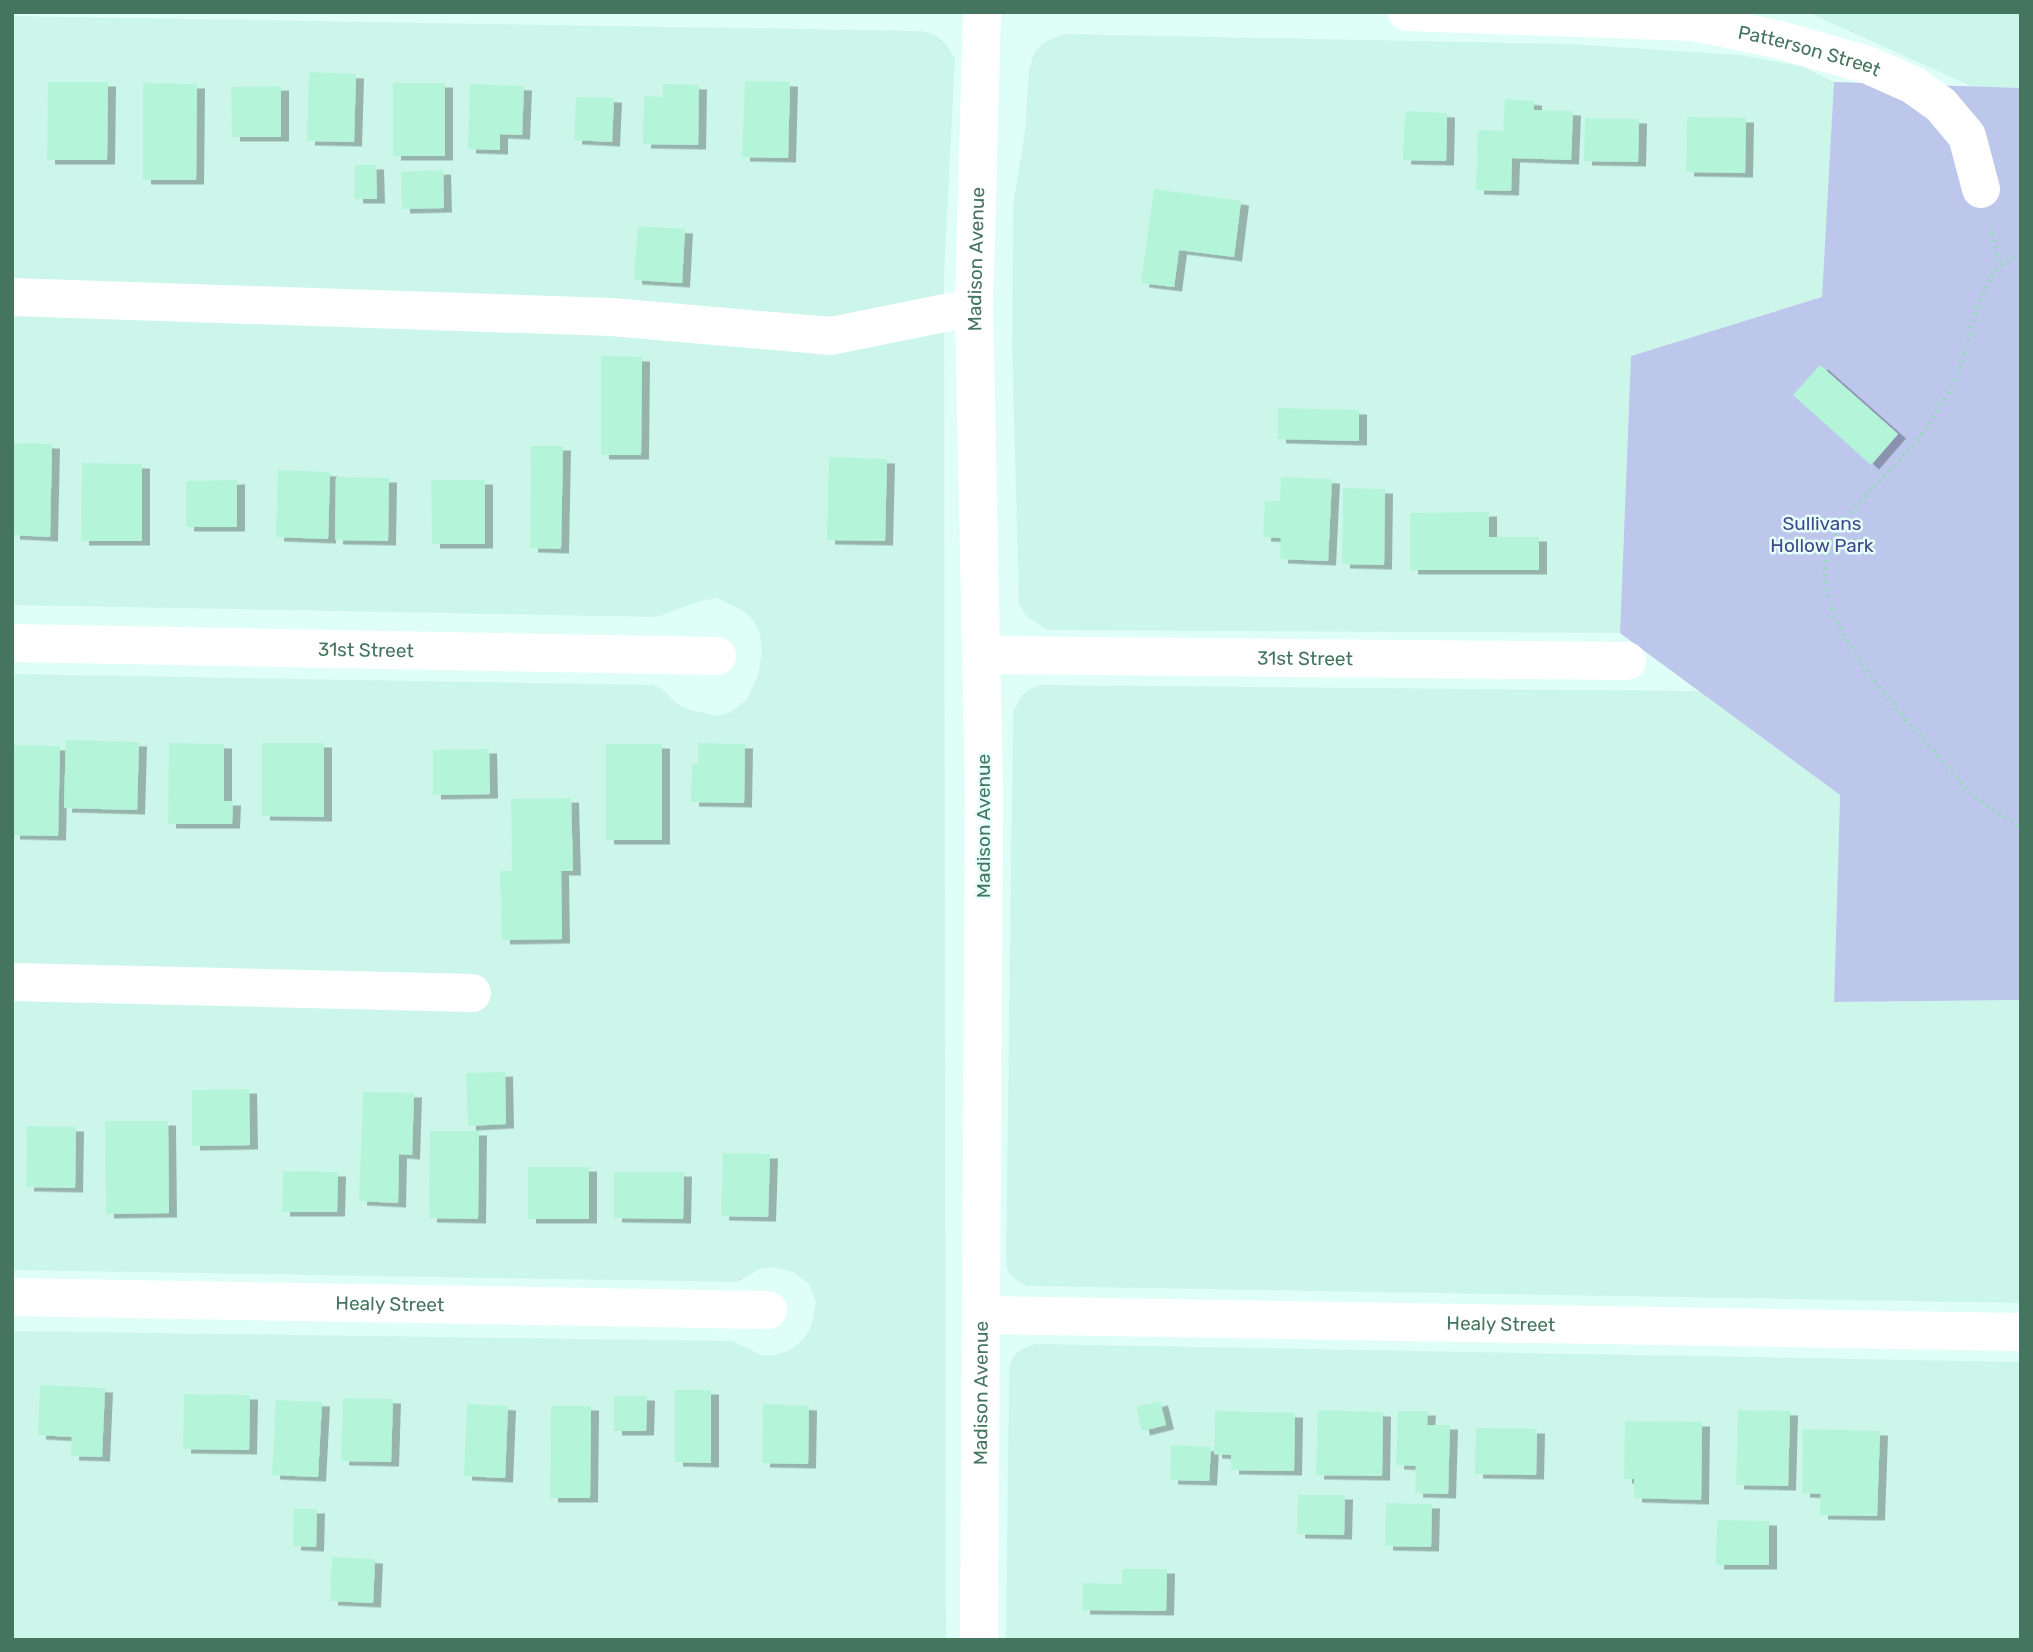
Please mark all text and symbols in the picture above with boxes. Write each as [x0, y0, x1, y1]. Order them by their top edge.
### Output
street label: Patterson Street [1736, 20, 1885, 81]
street label: Madison Avenue [962, 187, 989, 332]
park label: Sullivans Hollow Park [1770, 512, 1874, 557]
street label: 31st Street [318, 637, 415, 662]
street label: 31st Street [1257, 646, 1354, 670]
street label: Madison Avenue [972, 754, 995, 898]
street label: Healy Street [335, 1291, 445, 1316]
street label: Healy Street [1446, 1311, 1556, 1336]
street label: Madison Avenue [969, 1321, 992, 1465]

